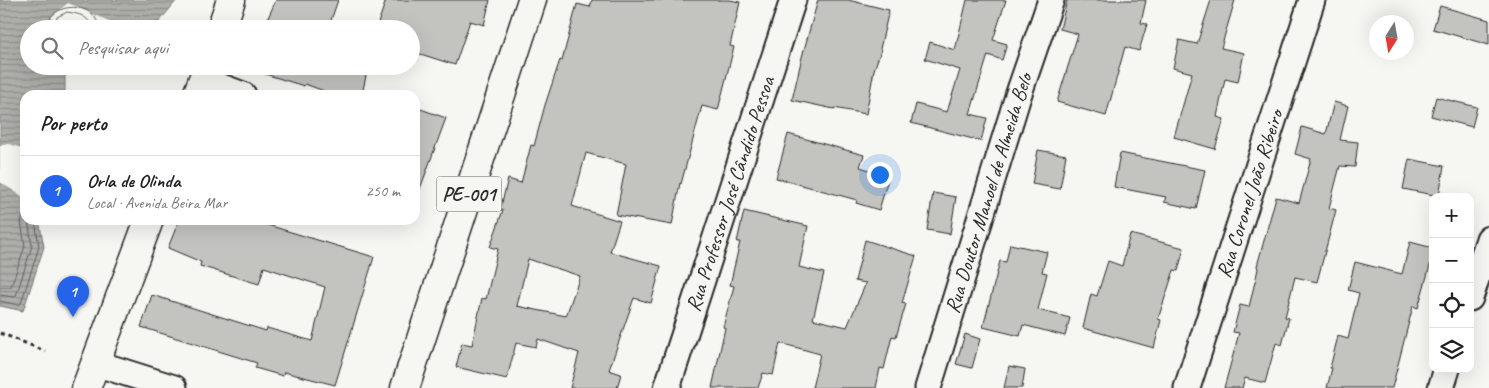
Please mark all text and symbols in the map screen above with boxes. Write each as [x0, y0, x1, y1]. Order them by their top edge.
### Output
north arrow [1369, 15, 1414, 60]
search box [20, 20, 420, 75]
icon: search [38, 34, 66, 62]
text: Pesquisar aqui [78, 36, 168, 60]
street label: Rua Doutor Manoel de Almeida Belo [939, 67, 1039, 316]
street label: Rua Professor José Cândido Pessoa [680, 72, 781, 315]
street label: Rua Coronel João Ribeiro [1210, 104, 1290, 281]
text: Por perto [40, 110, 107, 136]
your location [867, 162, 893, 188]
text: Orla de Olinda [87, 169, 180, 193]
road number: PE-001 [436, 176, 502, 212]
text: 1 [52, 181, 60, 201]
text: 250 m [366, 181, 400, 201]
text: Local · Avenida Beira Mar [87, 193, 227, 213]
map controls [1429, 193, 1474, 373]
button: + [1429, 193, 1474, 238]
button: − [1429, 238, 1474, 283]
pin: 1 [57, 276, 89, 317]
button: locate [1429, 283, 1474, 328]
button: layers [1429, 328, 1474, 373]

